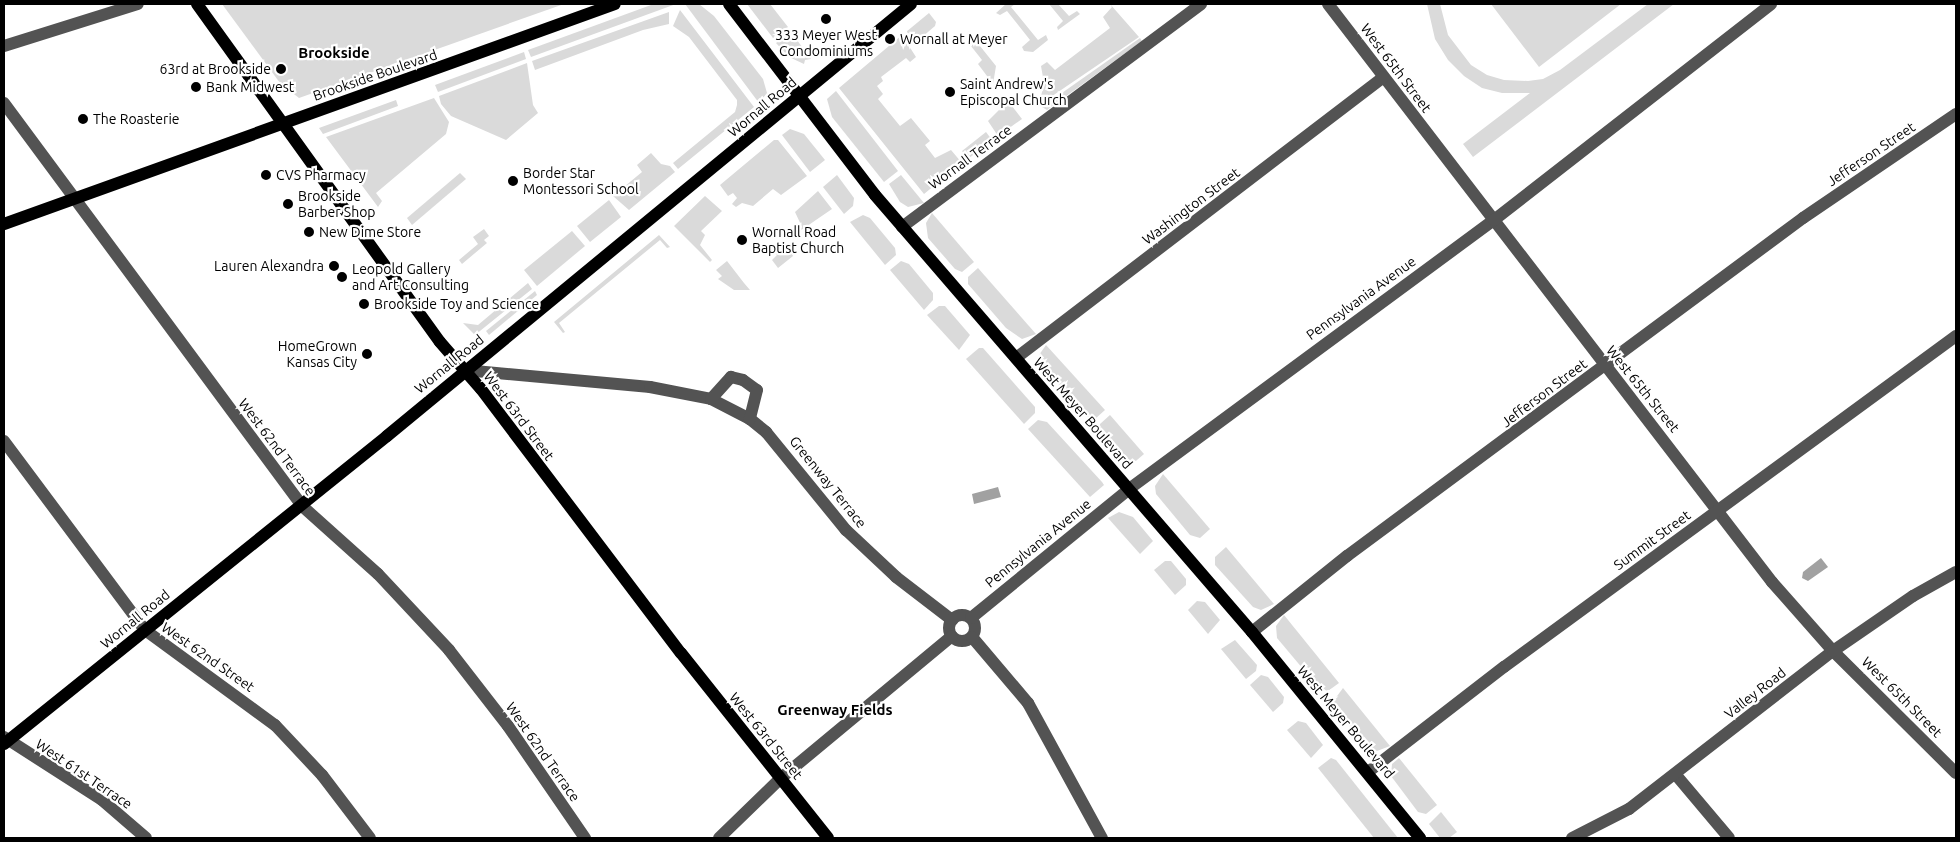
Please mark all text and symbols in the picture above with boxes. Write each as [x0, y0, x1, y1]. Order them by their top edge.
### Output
marker: 333 Meyer West Condominiums [820, 13, 832, 25]
street label: West 65th Street [1357, 20, 1435, 116]
place label: 333 Meyer West Condominiums [775, 27, 877, 59]
place label: Wornall at Meyer [900, 31, 1008, 47]
marker: Wornall at Meyer [884, 33, 896, 45]
district label: Brookside [298, 44, 370, 62]
street label: Brookside Boulevard [311, 46, 439, 104]
place label: 63rd at Brookside [160, 61, 271, 77]
marker: 63rd at Brookside [275, 63, 287, 75]
street label: Wornall Road [724, 73, 800, 141]
place label: Saint Andrew's Episcopal Church [960, 76, 1067, 108]
place label: Bank Midwest [206, 79, 294, 95]
marker: Bank Midwest [190, 81, 202, 93]
marker: Saint Andrew's Episcopal Church [944, 86, 956, 98]
place label: The Roasterie [93, 111, 180, 127]
marker: The Roasterie [77, 113, 89, 125]
street label: Jefferson Street [1824, 118, 1918, 190]
street label: Wornall Terrace [925, 121, 1015, 193]
street label: Washington Street [1139, 164, 1243, 248]
place label: Border Star Montessori School [523, 165, 639, 198]
place label: CVS Pharmacy [276, 167, 366, 183]
marker: CVS Pharmacy [260, 169, 272, 181]
marker: Border Star Montessori School [507, 175, 519, 187]
place label: Brookside Barber Shop [298, 188, 376, 220]
marker: Brookside Barber Shop [282, 198, 294, 210]
place label: New Dime Store [319, 224, 421, 240]
place label: Wornall Road Baptist Church [752, 224, 844, 256]
marker: New Dime Store [303, 226, 315, 238]
marker: Wornall Road Baptist Church [736, 234, 748, 246]
street label: Pennsylvania Avenue [1303, 253, 1419, 343]
place label: Lauren Alexandra [214, 258, 324, 274]
marker: Lauren Alexandra [328, 260, 340, 272]
place label: Leopold Gallery and Art Consulting [352, 261, 469, 294]
marker: Leopold Gallery and Art Consulting [336, 271, 348, 283]
place label: Brookside Toy and Science [374, 296, 539, 312]
marker: Brookside Toy and Science [358, 298, 370, 310]
street label: Wornall Road [411, 331, 487, 397]
place label: HomeGrown Kansas City [278, 338, 357, 371]
street label: West 65th Street [1603, 342, 1683, 436]
marker: HomeGrown Kansas City [361, 348, 373, 360]
street label: West Meyer Boulevard [1030, 354, 1136, 472]
street label: Jefferson Street [1498, 355, 1590, 431]
street label: West 63rd Street [480, 368, 558, 464]
street label: West 62nd Terrace [235, 395, 319, 499]
street label: Greenway Terrace [786, 433, 870, 531]
street label: Pennsylvania Avenue [982, 495, 1094, 591]
street label: Summit Street [1610, 507, 1694, 573]
street label: Wornall Road [97, 586, 173, 652]
street label: West 62nd Street [158, 619, 258, 695]
street label: West 65th Street [1858, 653, 1946, 741]
street label: West Meyer Boulevard [1294, 662, 1398, 782]
street label: Valley Road [1721, 664, 1789, 722]
street label: West 63rd Street [726, 689, 806, 783]
street label: West 62nd Terrace [502, 699, 584, 805]
district label: Greenway Fields [777, 701, 893, 719]
street label: West 61st Terrace [33, 736, 135, 812]

